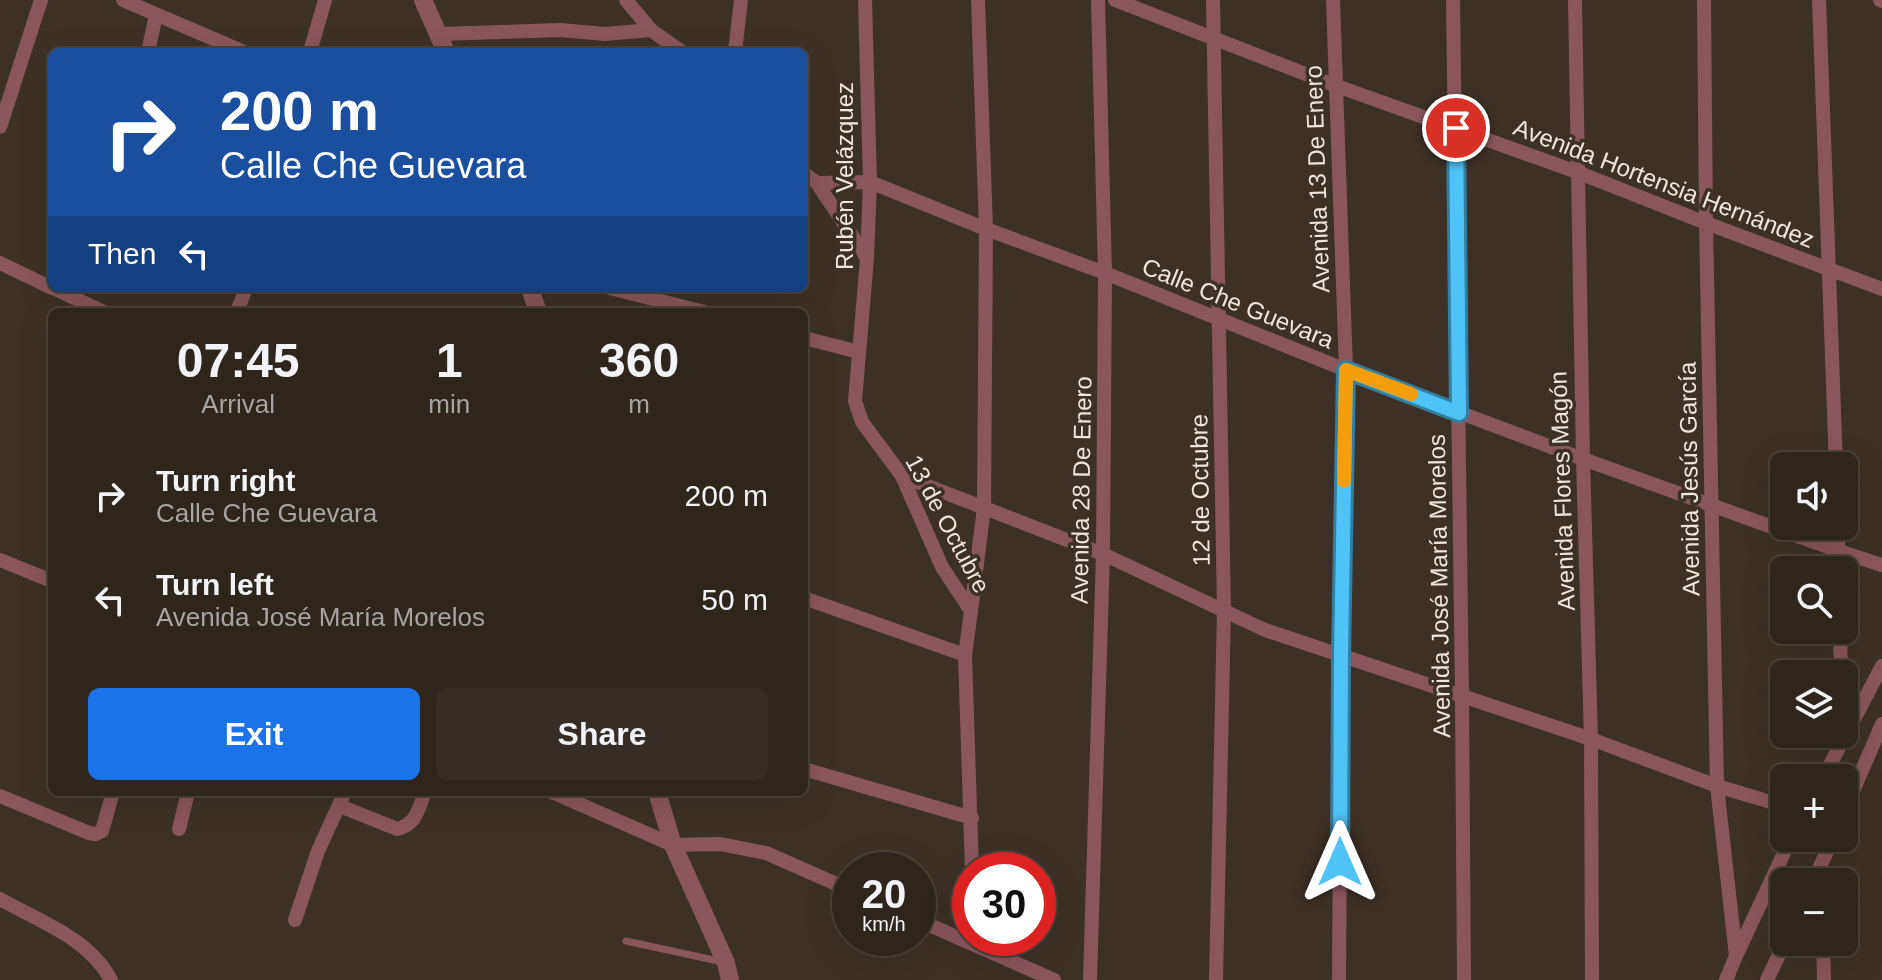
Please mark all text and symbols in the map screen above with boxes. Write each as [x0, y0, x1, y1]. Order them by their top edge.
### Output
street label: Avenida 13 De Enero [1300, 65, 1334, 293]
text: 200 m [220, 79, 379, 142]
icon: right [88, 80, 192, 184]
street label: Rubén Velázquez [831, 82, 858, 270]
pin [1422, 94, 1490, 162]
icon: arrive [1434, 106, 1478, 150]
street label: Avenida Hortensia Hernández [1510, 113, 1818, 253]
text: Calle Che Guevara [220, 145, 526, 186]
icon: left [172, 232, 216, 276]
text: Then [88, 237, 156, 270]
street label: Calle Che Guevara [1138, 252, 1338, 354]
text: 07:45 [177, 334, 300, 387]
text: 1 [436, 334, 463, 387]
text: 360 [599, 334, 679, 387]
street label: Avenida Jesús García [1673, 361, 1705, 596]
street label: Avenida Flores Magón [1544, 371, 1580, 611]
street label: Avenida 28 De Enero [1066, 376, 1096, 604]
text: Arrival [201, 389, 275, 419]
text: min [428, 389, 470, 419]
text: m [628, 389, 650, 419]
street label: 12 de Octubre [1185, 414, 1215, 566]
street label: Avenida José María Morelos [1423, 434, 1455, 738]
street label: 13 de Octubre [900, 451, 996, 597]
map controls [1770, 452, 1858, 956]
button: sound [1770, 452, 1858, 540]
text: Turn right [156, 464, 295, 497]
icon: right [88, 474, 132, 518]
text: 200 m [685, 479, 768, 512]
text: Calle Che Guevara [156, 498, 377, 528]
button: search [1770, 556, 1858, 644]
text: Turn left [156, 568, 274, 601]
icon: left [88, 578, 132, 622]
text: 50 m [701, 583, 768, 616]
text: Avenida José María Morelos [156, 602, 485, 632]
button: layers [1770, 660, 1858, 748]
button: Exit [88, 688, 420, 780]
button: Share [436, 688, 768, 780]
button: + [1770, 764, 1858, 852]
position arrow [1298, 820, 1382, 904]
speed limit sign: 30 [952, 852, 1056, 956]
button: − [1770, 868, 1858, 956]
text: 20 [862, 872, 906, 916]
text: km/h [862, 913, 906, 935]

